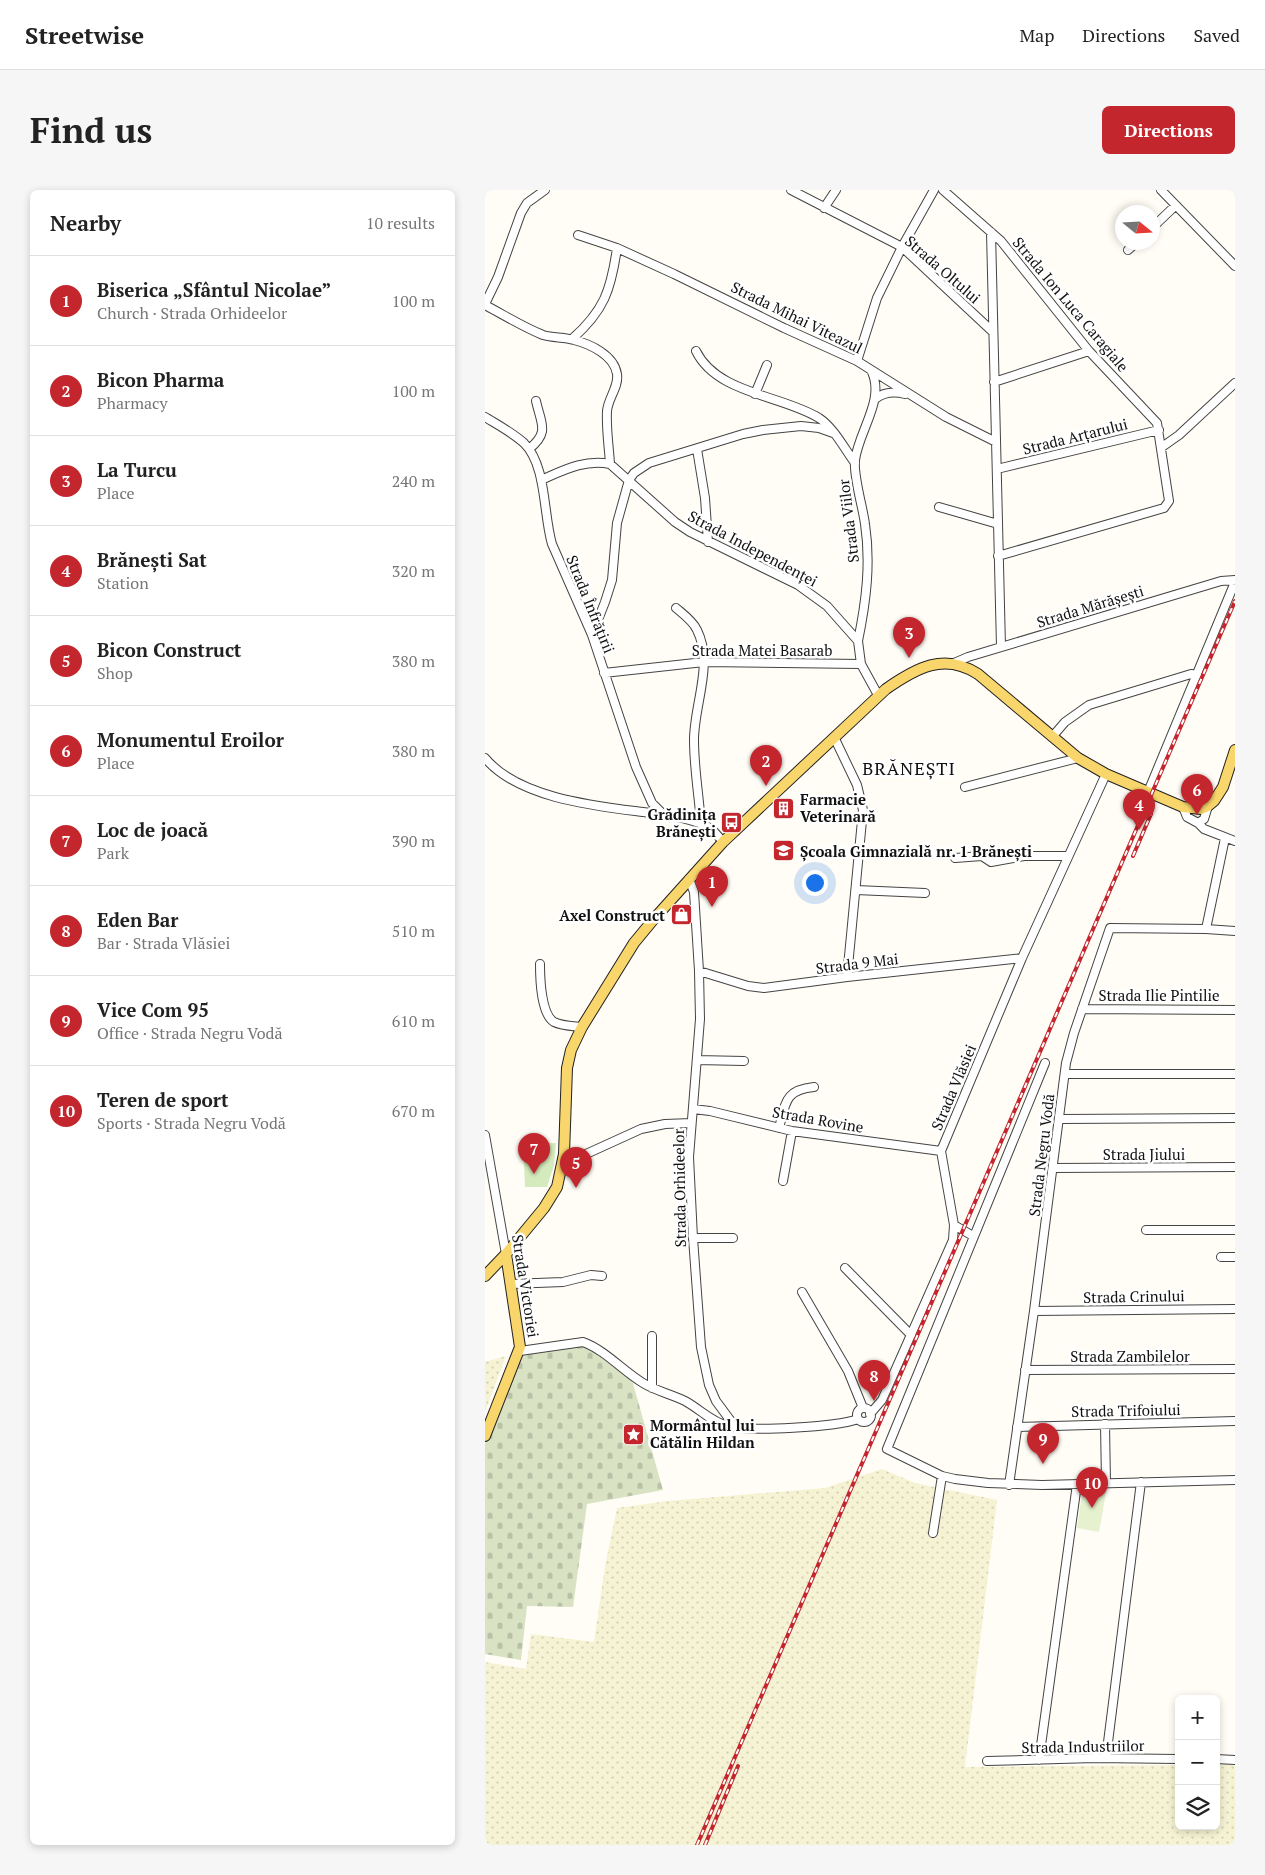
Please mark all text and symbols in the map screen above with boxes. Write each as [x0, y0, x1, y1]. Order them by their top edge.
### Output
text: Streetwise [25, 19, 144, 51]
text: Map [1019, 23, 1054, 47]
text: Directions [1082, 23, 1165, 47]
text: Saved [1193, 23, 1240, 47]
button: Directions [1102, 106, 1235, 154]
text: Find us [30, 107, 152, 153]
north arrow [1115, 205, 1160, 250]
text: Nearby [50, 209, 121, 237]
text: 10 results [366, 212, 435, 234]
street label: Strada Oltului [901, 231, 985, 307]
street label: Strada Ion Luca Caragiale [1009, 232, 1133, 376]
street label: Strada Mihai Viteazul [728, 276, 866, 358]
text: Biserica „Sfântul Nicolae” [97, 277, 331, 302]
text: 1 [61, 290, 71, 312]
text: 100 m [392, 290, 435, 312]
text: Church · Strada Orhideelor [97, 302, 287, 324]
text: Bicon Pharma [97, 367, 224, 392]
text: 2 [61, 380, 71, 402]
text: 100 m [392, 380, 435, 402]
text: Pharmacy [97, 392, 168, 414]
street label: Strada Arțarului [1020, 413, 1130, 459]
text: La Turcu [97, 457, 177, 482]
text: 3 [61, 470, 71, 492]
text: 240 m [392, 470, 435, 492]
street label: Strada Viilor [833, 478, 863, 564]
text: Place [97, 482, 135, 504]
street label: Strada Independenței [685, 505, 821, 591]
text: Brănești Sat [97, 547, 207, 572]
street label: Strada Înfrățirii [562, 552, 620, 656]
text: 4 [61, 560, 71, 582]
text: 320 m [392, 560, 435, 582]
text: Station [97, 572, 149, 594]
street label: Strada Mărășești [1034, 580, 1146, 632]
pin: 3 [893, 617, 925, 658]
text: Bicon Construct [97, 637, 241, 662]
street label: Strada Matei Basarab [692, 640, 832, 660]
text: 5 [61, 650, 71, 672]
text: 380 m [392, 650, 435, 672]
text: Shop [97, 662, 133, 684]
text: Monumentul Eroilor [97, 727, 284, 752]
text: 6 [61, 740, 71, 762]
text: 380 m [392, 740, 435, 762]
pin: 2 [750, 745, 782, 786]
text: Place [97, 752, 135, 774]
district label: BRĂNEȘTI [862, 756, 956, 780]
pin: 6 [1181, 774, 1213, 815]
place label: Farmacie Veterinară [800, 789, 877, 826]
pin: 4 [1123, 789, 1155, 830]
building icon: Farmacie Veterinară [772, 796, 796, 820]
place label: Grădinița Brănești [648, 804, 717, 842]
bus stop icon: Grădinița Brănești [720, 811, 744, 835]
text: Loc de joacă [97, 817, 208, 842]
text: 7 [61, 830, 71, 852]
text: 390 m [392, 830, 435, 852]
school or university icon: Școala Gimnazială nr. 1 Brănești [772, 839, 796, 863]
place label: Școala Gimnazială nr. 1 Brănești [800, 841, 1032, 862]
text: Park [97, 842, 129, 864]
pin: 1 [696, 866, 728, 907]
your location [802, 870, 828, 896]
shop icon: Axel Construct [669, 903, 693, 927]
place label: Axel Construct [559, 905, 665, 925]
text: Eden Bar [97, 907, 179, 932]
text: 8 [61, 920, 71, 942]
text: 510 m [392, 920, 435, 942]
text: Bar · Strada Vlăsiei [97, 932, 230, 954]
street label: Strada 9 Mai [814, 948, 900, 978]
street label: Strada Ilie Pintilie [1098, 985, 1220, 1005]
text: Vice Com 95 [97, 997, 209, 1022]
text: 9 [61, 1010, 71, 1032]
text: 610 m [392, 1010, 435, 1032]
text: Office · Strada Negru Vodă [97, 1022, 283, 1044]
street label: Strada Vlăsiei [926, 1041, 980, 1133]
text: Teren de sport [97, 1087, 229, 1112]
street label: Strada Negru Vodă [1024, 1092, 1059, 1218]
text: 10 [57, 1100, 75, 1122]
text: 670 m [392, 1100, 435, 1122]
street label: Strada Rovine [771, 1101, 865, 1137]
text: Sports · Strada Negru Vodă [97, 1112, 286, 1134]
street label: Strada Orhideelor [668, 1128, 690, 1247]
pin: 7 [518, 1133, 550, 1174]
street label: Strada Jiului [1103, 1144, 1185, 1164]
pin: 5 [560, 1147, 592, 1188]
street label: Strada Victoriei [508, 1233, 544, 1339]
street label: Strada Crinului [1083, 1285, 1185, 1307]
street label: Strada Zambilelor [1070, 1346, 1190, 1366]
pin: 8 [858, 1360, 890, 1401]
street label: Strada Trifoiului [1071, 1399, 1181, 1421]
place label: Mormântul lui Cătălin Hildan [650, 1415, 755, 1452]
place icon: Mormântul lui Cătălin Hildan [622, 1422, 646, 1446]
pin: 9 [1027, 1423, 1059, 1464]
pin: 10 [1076, 1467, 1108, 1508]
map controls [1175, 1695, 1220, 1830]
button: + [1175, 1695, 1220, 1740]
street label: Strada Industriilor [1021, 1735, 1145, 1757]
button: − [1175, 1740, 1220, 1785]
button: layers [1175, 1785, 1220, 1830]

